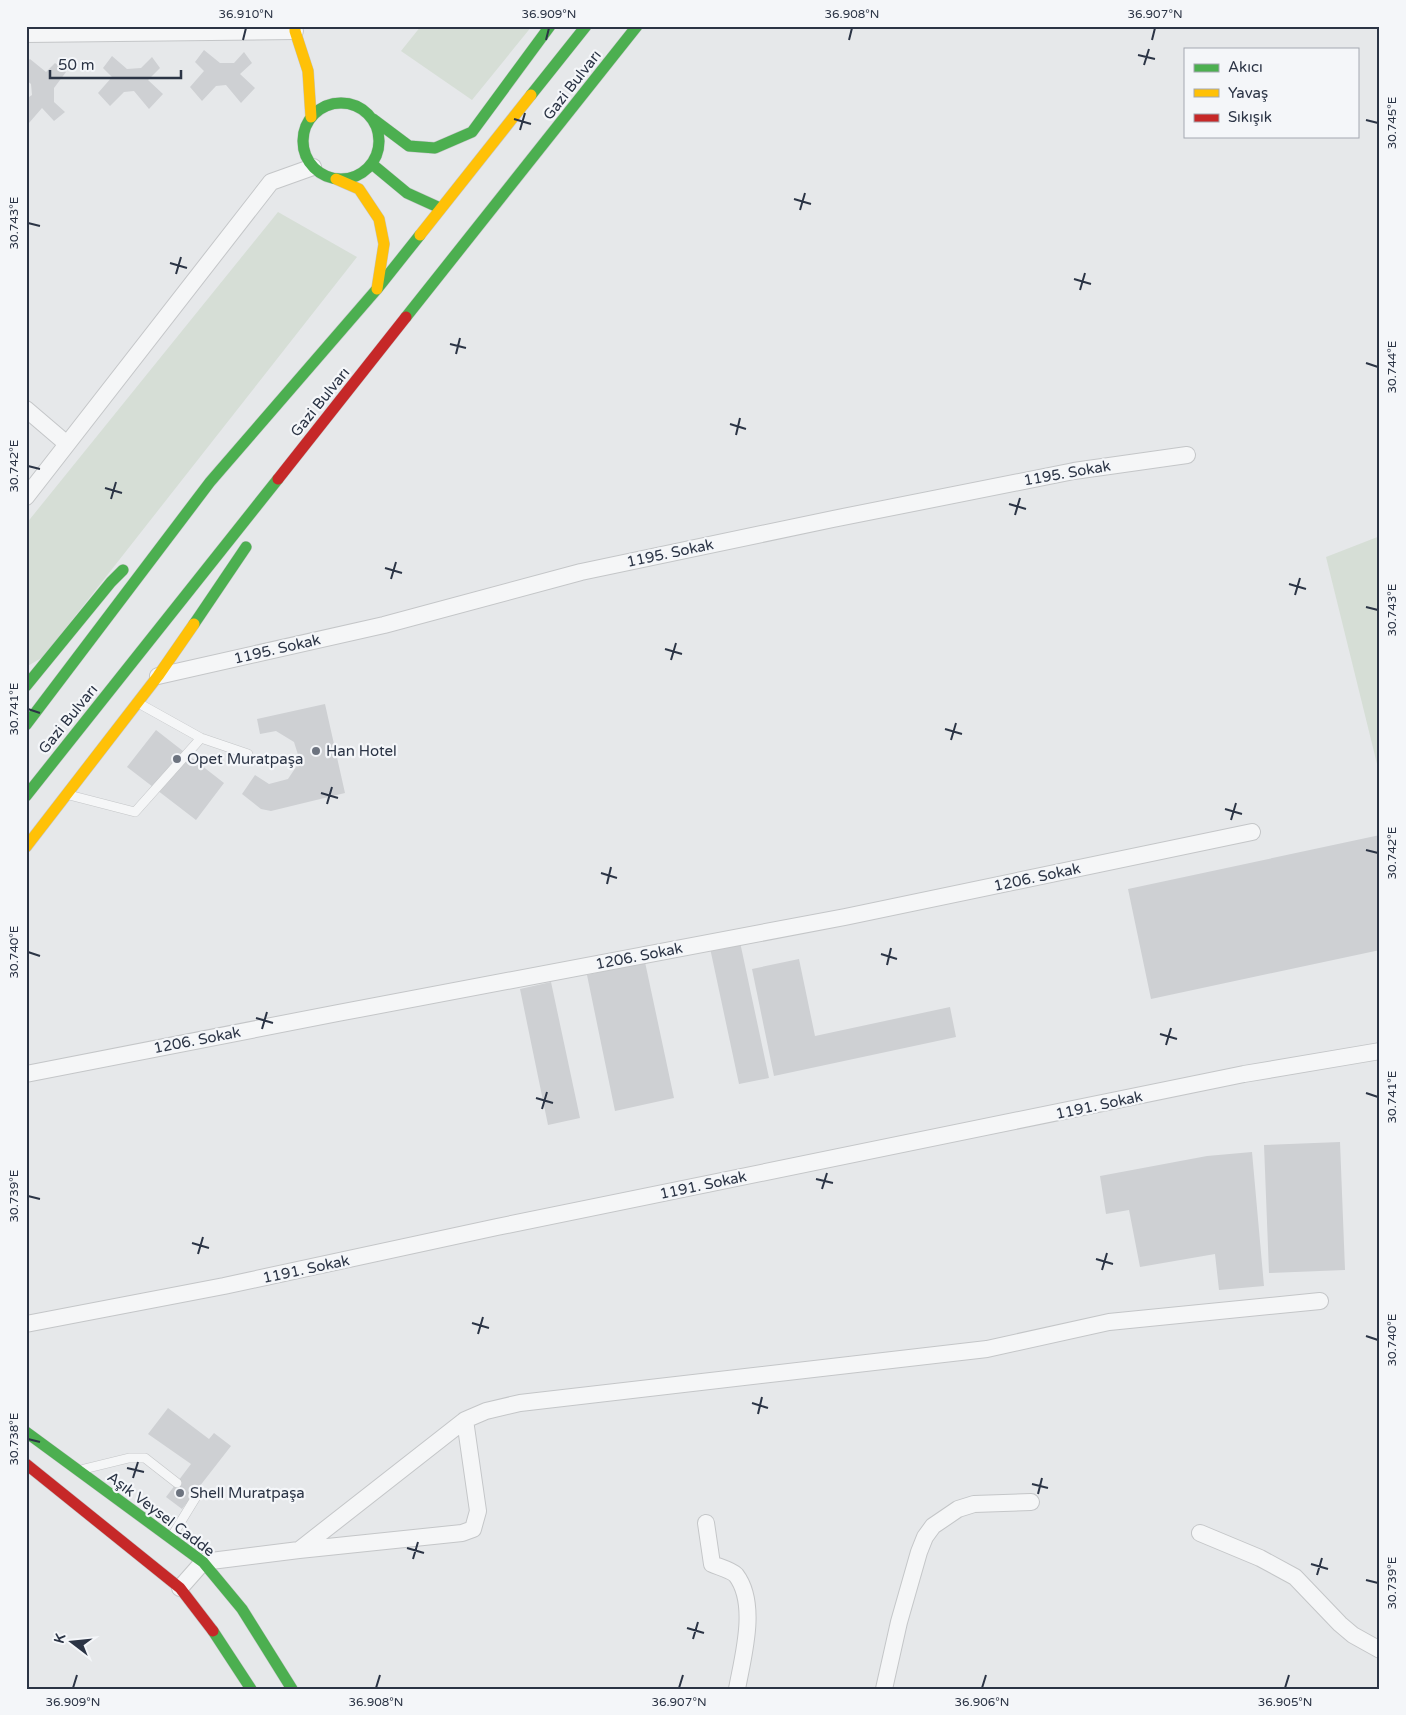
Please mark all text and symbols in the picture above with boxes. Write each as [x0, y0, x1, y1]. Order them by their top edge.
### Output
text: 36.910°N [219, 7, 273, 21]
text: 36.909°N [522, 7, 576, 21]
text: 36.908°N [825, 7, 879, 21]
text: 36.907°N [1127, 7, 1183, 21]
street label: Gazi Bulvarı [539, 46, 605, 124]
scale bar [50, 48, 181, 80]
legend [1184, 48, 1358, 138]
text: 50 m [58, 56, 95, 74]
text: Akıcı [1228, 58, 1263, 76]
text: Yavaş [1228, 84, 1268, 102]
text: 30.745°E [1385, 96, 1399, 149]
text: Sıkışık [1228, 108, 1272, 126]
text: 30.743°E [7, 196, 21, 249]
text: 30.744°E [1385, 340, 1399, 393]
street label: Gazi Bulvarı [287, 364, 353, 440]
text: 30.742°E [7, 439, 21, 492]
street label: 1195. Sokak [1022, 456, 1112, 490]
street label: 1195. Sokak [625, 535, 715, 571]
text: 30.743°E [1385, 583, 1399, 636]
street label: 1195. Sokak [232, 630, 322, 668]
street label: Gazi Bulvarı [35, 681, 101, 757]
text: 30.741°E [7, 682, 21, 735]
place label: Han Hotel [326, 742, 397, 760]
marker: Han Hotel [310, 745, 322, 757]
place label: Opet Muratpaşa [187, 750, 303, 768]
marker: Opet Muratpaşa [171, 753, 183, 765]
text: 30.742°E [1385, 826, 1399, 879]
street label: 1206. Sokak [992, 859, 1082, 895]
text: 30.740°E [7, 925, 21, 978]
street label: 1206. Sokak [594, 939, 684, 973]
street label: 1206. Sokak [152, 1023, 242, 1057]
text: 30.741°E [1385, 1070, 1399, 1123]
street label: 1191. Sokak [1054, 1087, 1144, 1123]
street label: 1191. Sokak [658, 1167, 748, 1203]
text: 30.739°E [7, 1169, 21, 1222]
street label: 1191. Sokak [261, 1251, 351, 1287]
text: 30.740°E [1385, 1313, 1399, 1366]
text: 30.738°E [7, 1412, 21, 1465]
street label: Aşık Veysel Cadde [104, 1468, 218, 1560]
place label: Shell Muratpaşa [190, 1484, 305, 1502]
marker: Shell Muratpaşa [174, 1487, 186, 1499]
text: 30.739°E [1385, 1556, 1399, 1609]
north arrow [48, 1618, 98, 1668]
text: K [51, 1631, 70, 1645]
text: 36.909°N [46, 1695, 100, 1709]
text: 36.908°N [349, 1695, 403, 1709]
text: 36.907°N [651, 1695, 707, 1709]
text: 36.906°N [955, 1695, 1009, 1709]
text: 36.905°N [1258, 1695, 1312, 1709]

